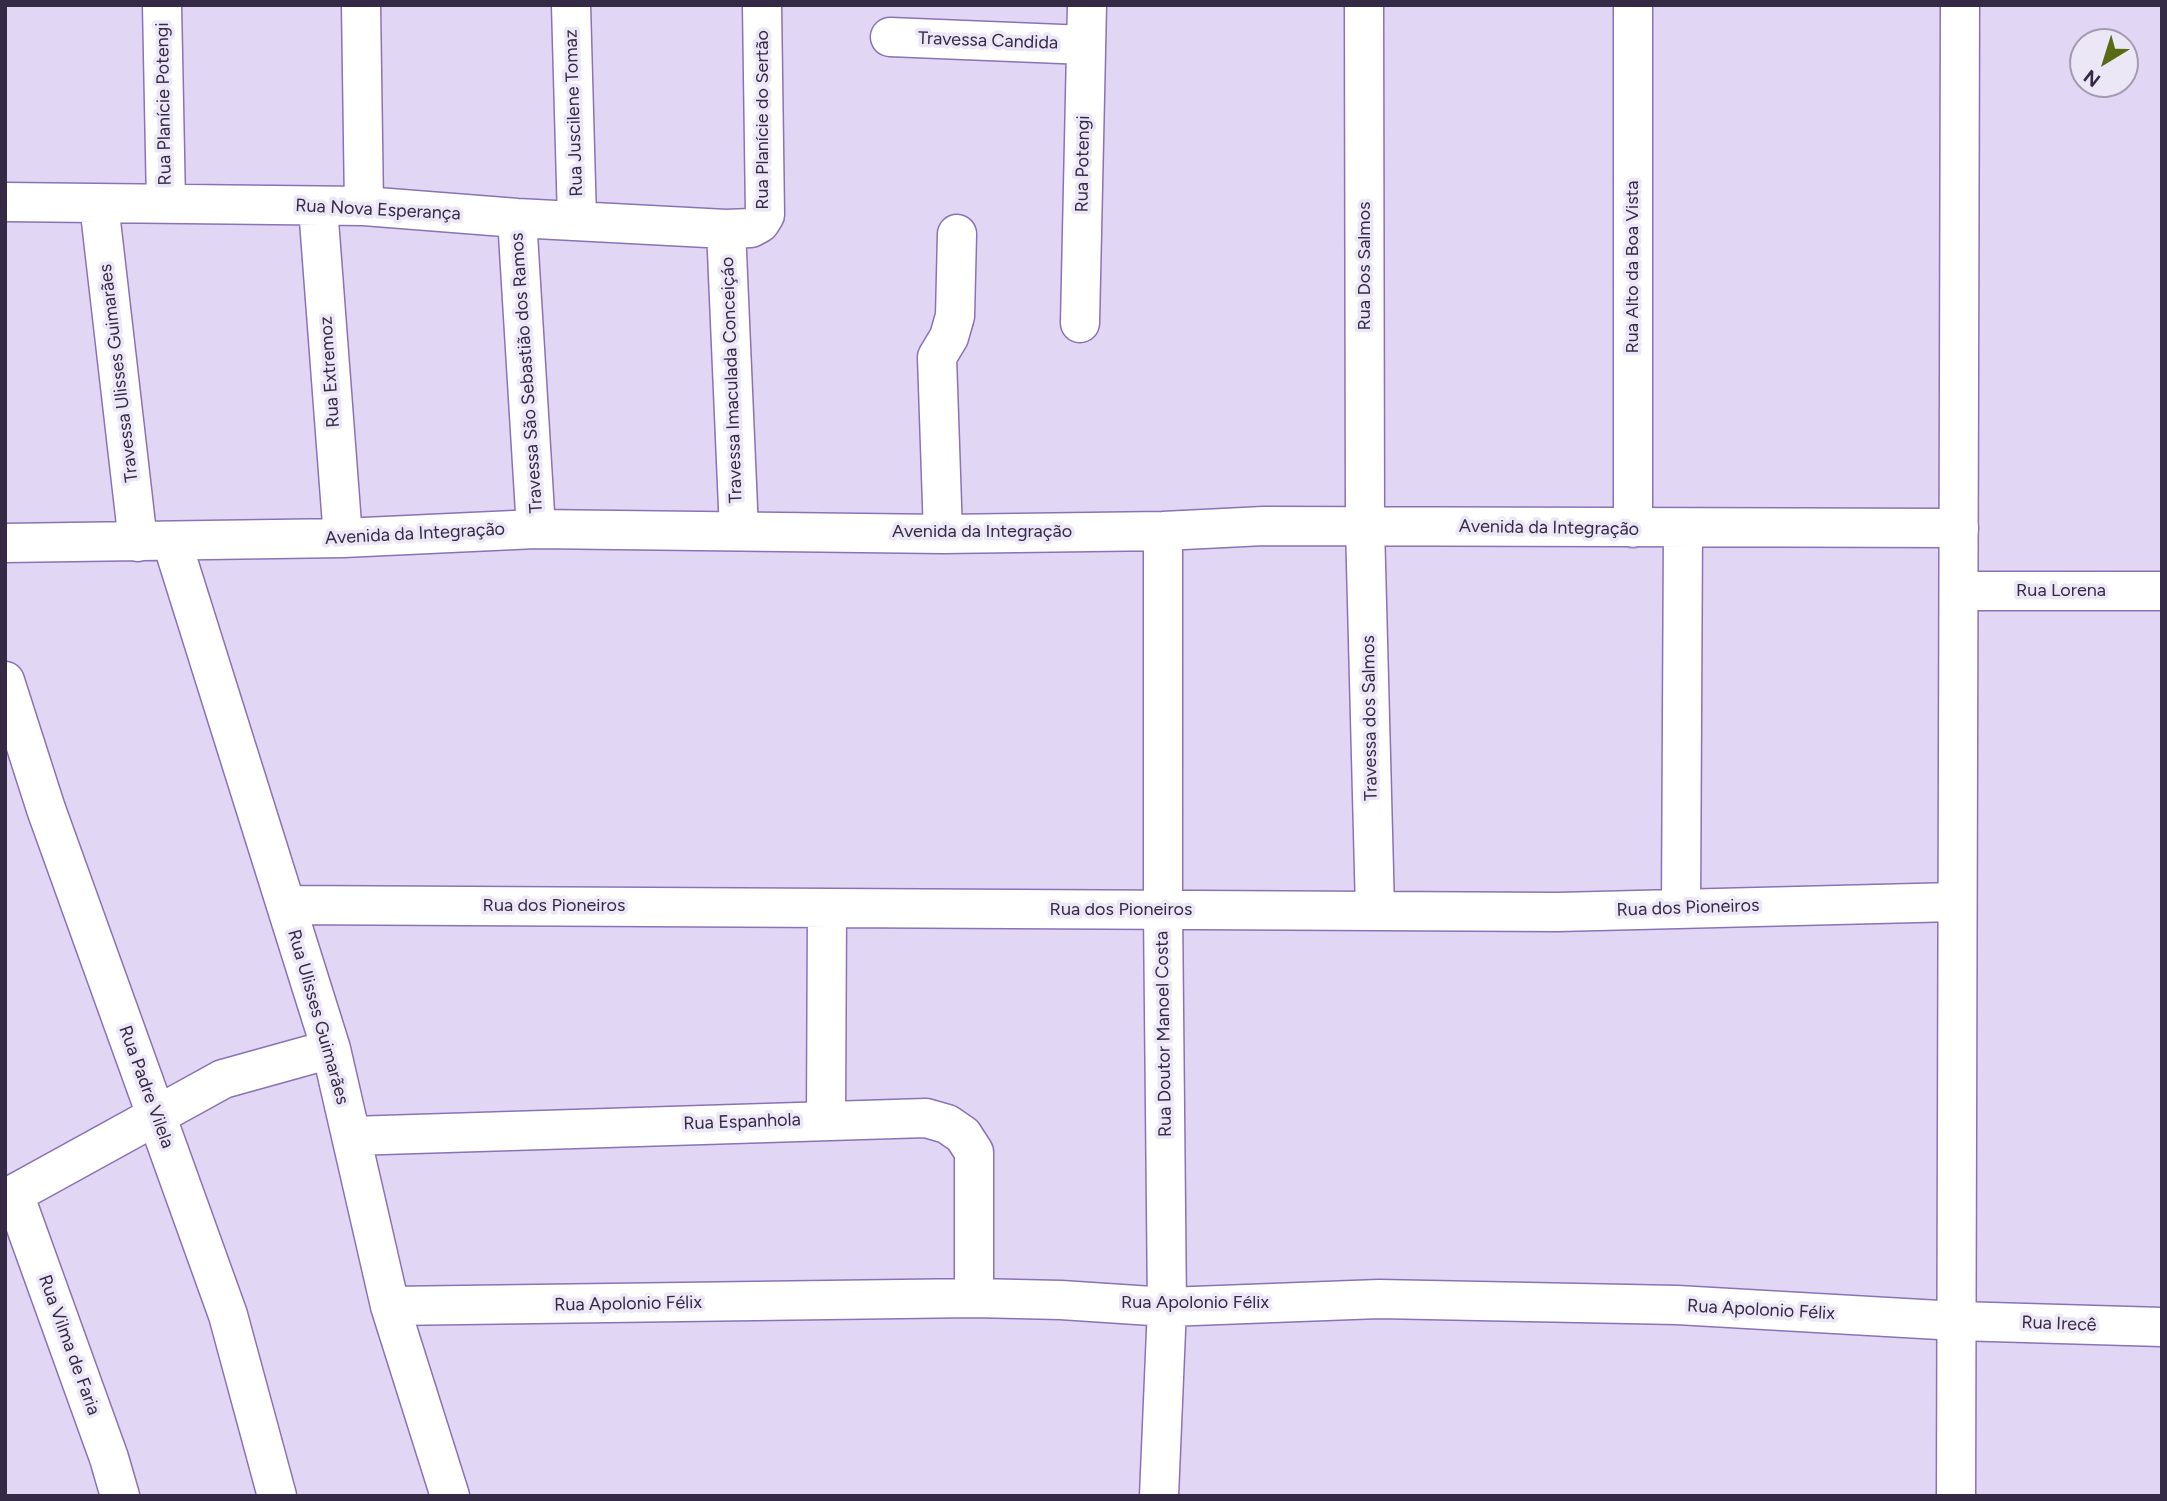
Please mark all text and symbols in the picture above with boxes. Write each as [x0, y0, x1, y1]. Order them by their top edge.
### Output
street label: Rua Planície Potengi [152, 22, 176, 186]
street label: Travessa Candida [918, 28, 1058, 54]
north arrow [2069, 28, 2139, 98]
street label: Rua Juscilene Tomaz [560, 29, 588, 197]
street label: Rua Planície do Sertão [752, 30, 774, 210]
text: N [2079, 65, 2105, 92]
street label: Rua Potengi [1071, 115, 1095, 213]
street label: Rua Alto da Boa Vista [1622, 181, 1644, 353]
street label: Rua Nova Esperança [295, 195, 461, 225]
street label: Rua Dos Salmos [1354, 202, 1376, 330]
street label: Travessa São Sebastião dos Ramos [506, 232, 548, 514]
street label: Travessa Imaculada Conceiçáo [717, 256, 747, 504]
street label: Travessa Ulisses Guimarães [95, 263, 143, 483]
street label: Rua Extremoz [315, 316, 345, 428]
street label: Avenida da Integração [1459, 516, 1639, 540]
street label: Avenida da Integração [324, 518, 506, 550]
street label: Avenida da Integração [892, 521, 1072, 543]
street label: Rua Lorena [2016, 580, 2106, 602]
street label: Travessa dos Salmos [1358, 635, 1382, 801]
street label: Rua dos Pioneiros [483, 895, 625, 917]
street label: Rua dos Pioneiros [1616, 895, 1760, 921]
street label: Rua dos Pioneiros [1050, 899, 1192, 921]
street label: Rua Ulisses Guimarães [283, 927, 353, 1107]
street label: Rua Doutor Manoel Costa [1151, 931, 1177, 1137]
street label: Rua Padre Vilela [114, 1023, 178, 1151]
street label: Rua Espanhola [683, 1109, 801, 1135]
street label: Rua Vilma de Faria [34, 1272, 104, 1418]
street label: Rua Apolonio Félix [554, 1292, 702, 1316]
street label: Rua Apolonio Félix [1121, 1292, 1269, 1314]
street label: Rua Apolonio Félix [1687, 1295, 1835, 1325]
street label: Rua Irecê [2021, 1312, 2097, 1336]

